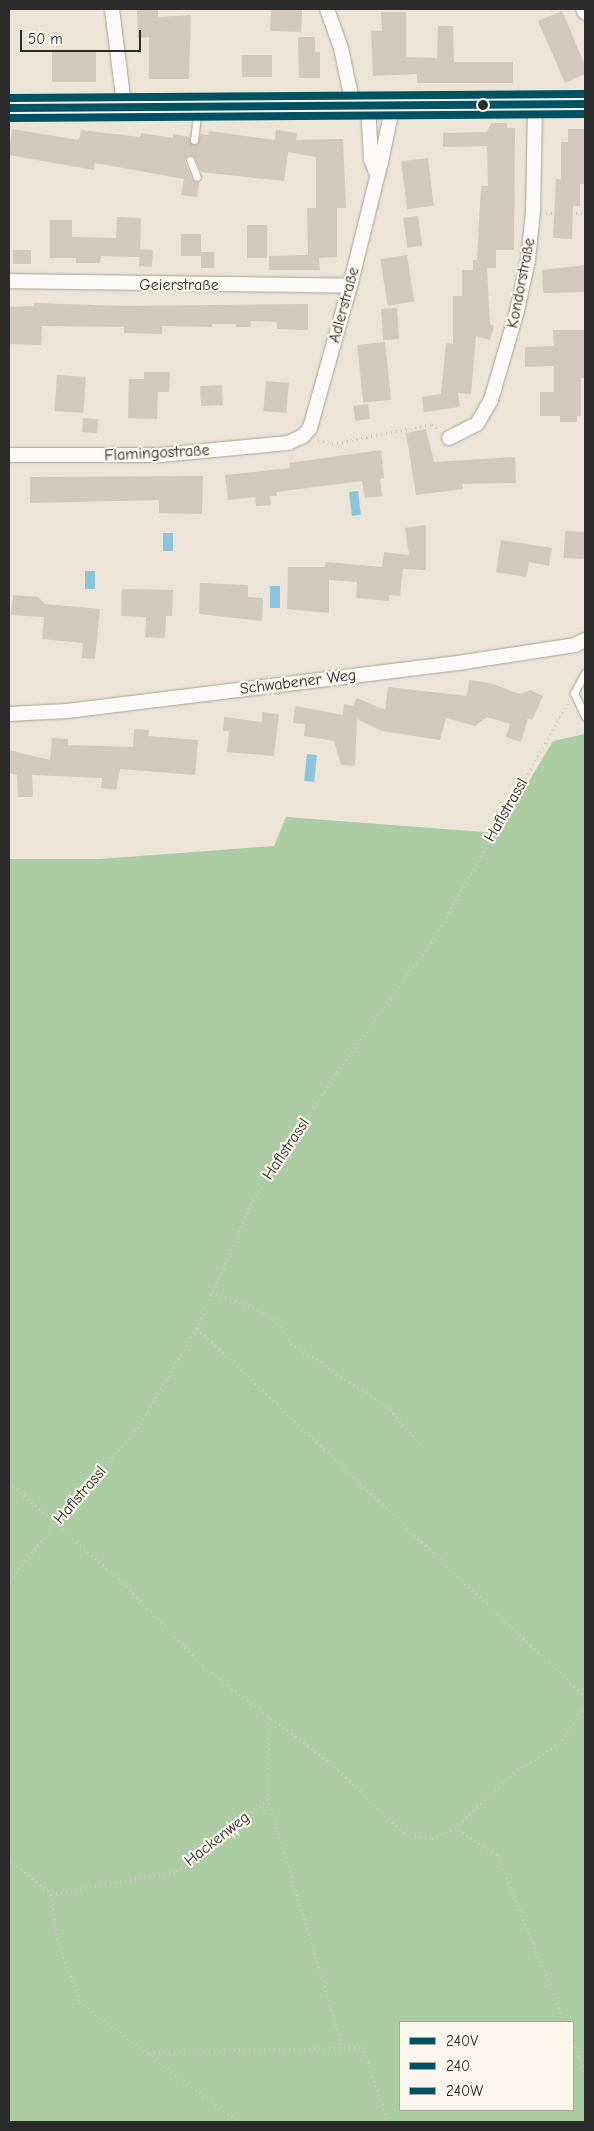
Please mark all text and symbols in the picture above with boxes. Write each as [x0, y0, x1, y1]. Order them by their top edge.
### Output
scale bar [22, 20, 144, 52]
text: 50 m [28, 30, 63, 48]
unlabelled marker [478, 100, 488, 110]
street label: Kondorstraße [503, 236, 539, 330]
street label: Adlerstraße [325, 265, 363, 345]
street label: Geierstraße [139, 275, 219, 295]
street label: Flamingostraße [104, 441, 210, 465]
street label: Schwabener Weg [239, 665, 357, 699]
street label: Haflstrassl [480, 775, 532, 845]
street label: Haflstrassl [258, 1115, 314, 1183]
street label: Haflstrassl [50, 1462, 110, 1528]
street label: Hackenweg [181, 1808, 253, 1870]
legend [399, 2021, 574, 2111]
text: 240V [446, 2032, 478, 2050]
text: 240 [446, 2057, 470, 2075]
text: 240W [446, 2082, 483, 2100]

